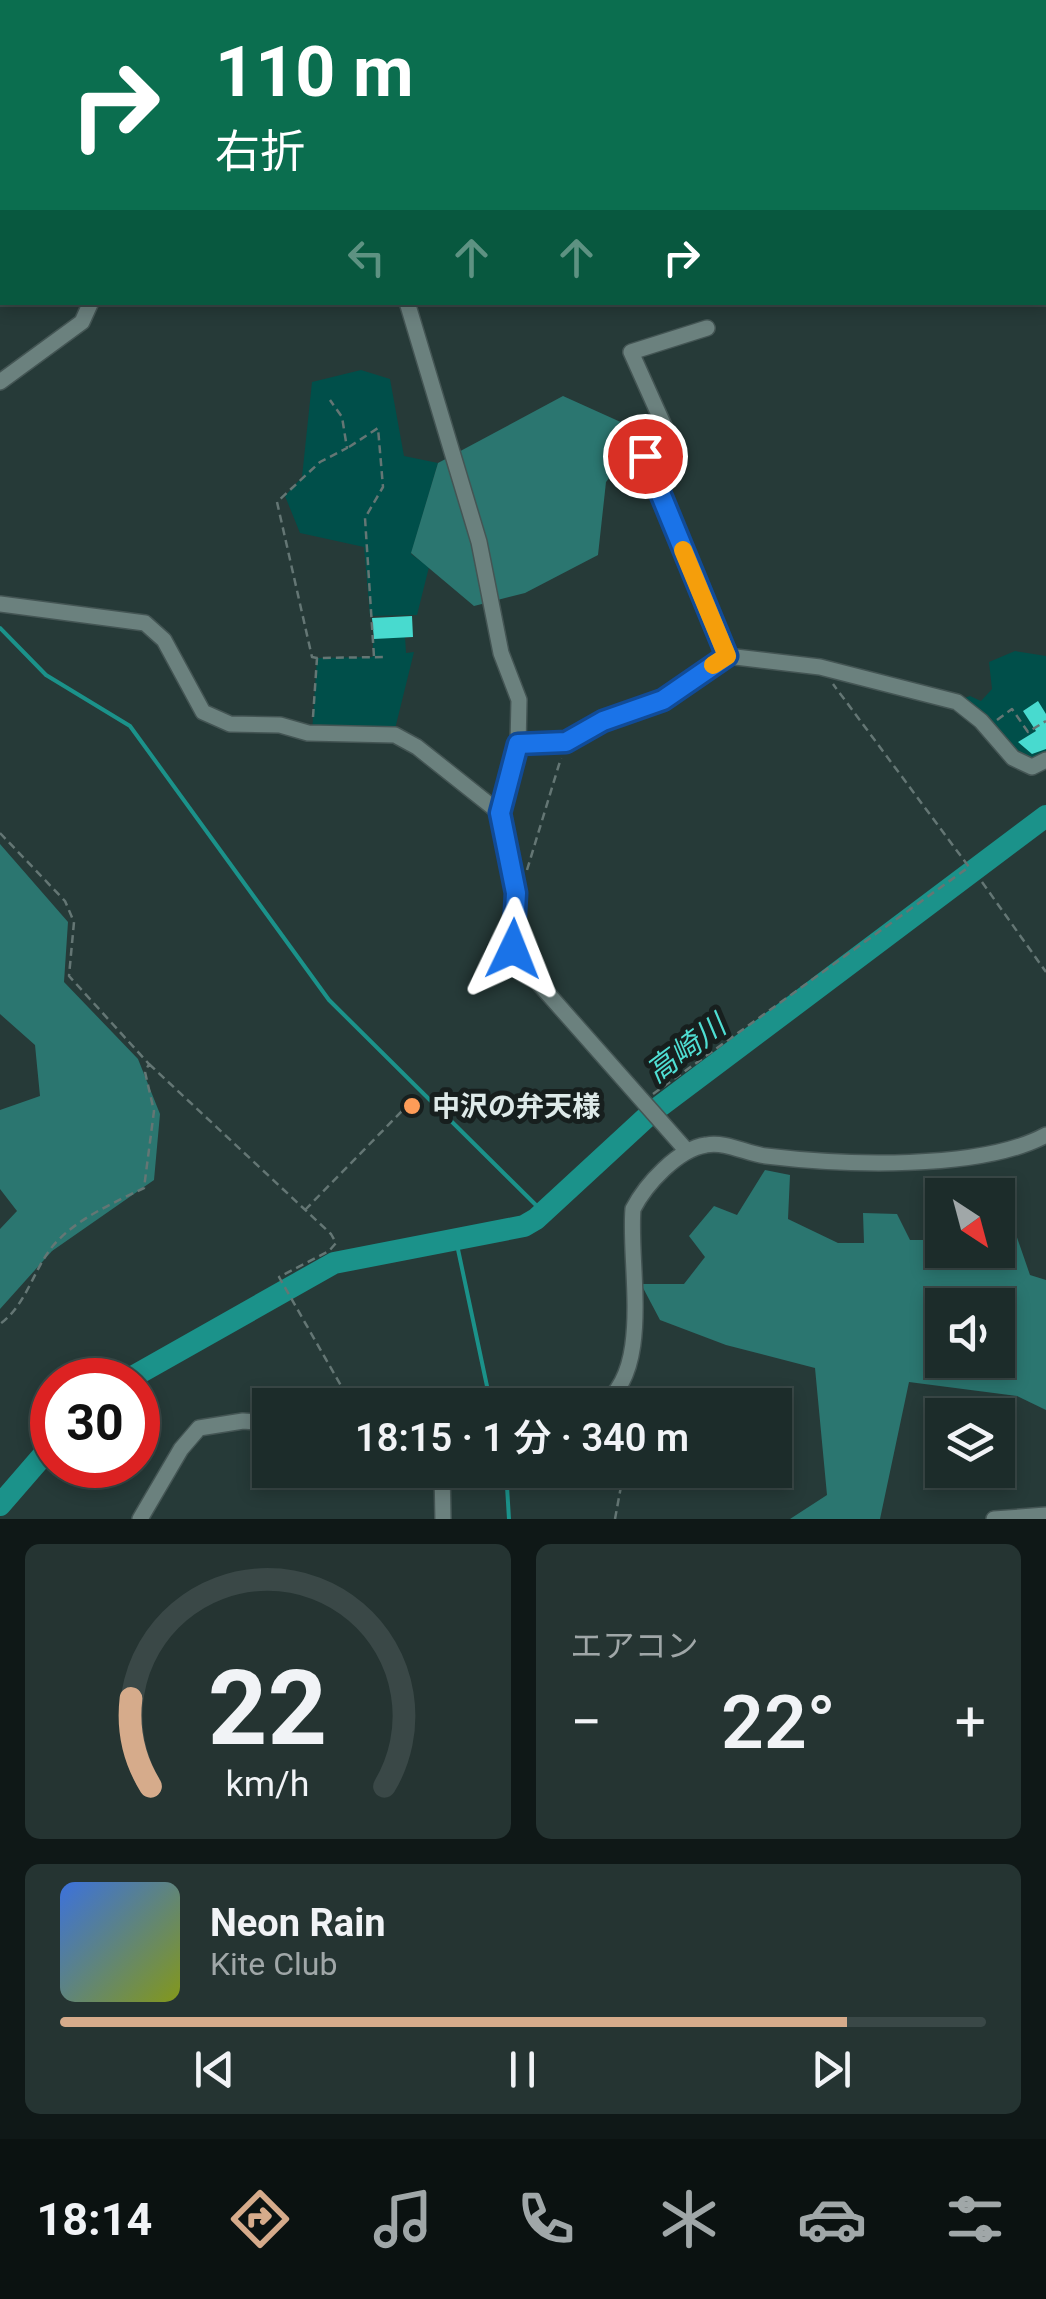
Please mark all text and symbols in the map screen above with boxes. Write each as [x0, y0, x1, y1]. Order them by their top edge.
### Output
text: 110 m [215, 31, 414, 113]
icon: right [50, 40, 180, 170]
text: 右折 [215, 125, 305, 178]
icon: left [339, 230, 394, 285]
icon: ahead [444, 230, 499, 285]
icon: ahead [549, 230, 604, 285]
icon: right [654, 230, 709, 285]
pin [603, 414, 688, 499]
icon: arrive [618, 429, 673, 484]
position arrow [461, 897, 565, 1001]
water label: 高崎川 [639, 1006, 735, 1090]
place label: 中沢の弁天様 [432, 1090, 600, 1123]
marker: 中沢の弁天様 [401, 1095, 423, 1117]
north arrow [925, 1178, 1015, 1268]
map controls [925, 1178, 1015, 1488]
button: sound [925, 1288, 1015, 1378]
speed limit sign: 30 [30, 1358, 160, 1488]
button: layers [925, 1398, 1015, 1488]
text: 18:15 · 1 分 · 340 m [355, 1416, 689, 1460]
text: エアコン [571, 1627, 699, 1665]
text: 22 [208, 1648, 327, 1769]
text: 22° [721, 1678, 836, 1766]
text: − [571, 1690, 602, 1754]
text: + [955, 1690, 986, 1754]
text: km/h [226, 1763, 310, 1805]
text: Neon Rain [210, 1901, 386, 1945]
text: Kite Club [210, 1945, 337, 1983]
icon: previous [187, 2042, 242, 2097]
icon: pause [495, 2042, 550, 2097]
icon: next [804, 2042, 859, 2097]
icon: directions [225, 2184, 295, 2254]
icon: music [368, 2184, 438, 2254]
icon: phone [511, 2184, 581, 2254]
icon: climate [654, 2184, 724, 2254]
icon: car [797, 2184, 867, 2254]
icon: filters [940, 2184, 1010, 2254]
text: 18:14 [36, 2193, 152, 2246]

